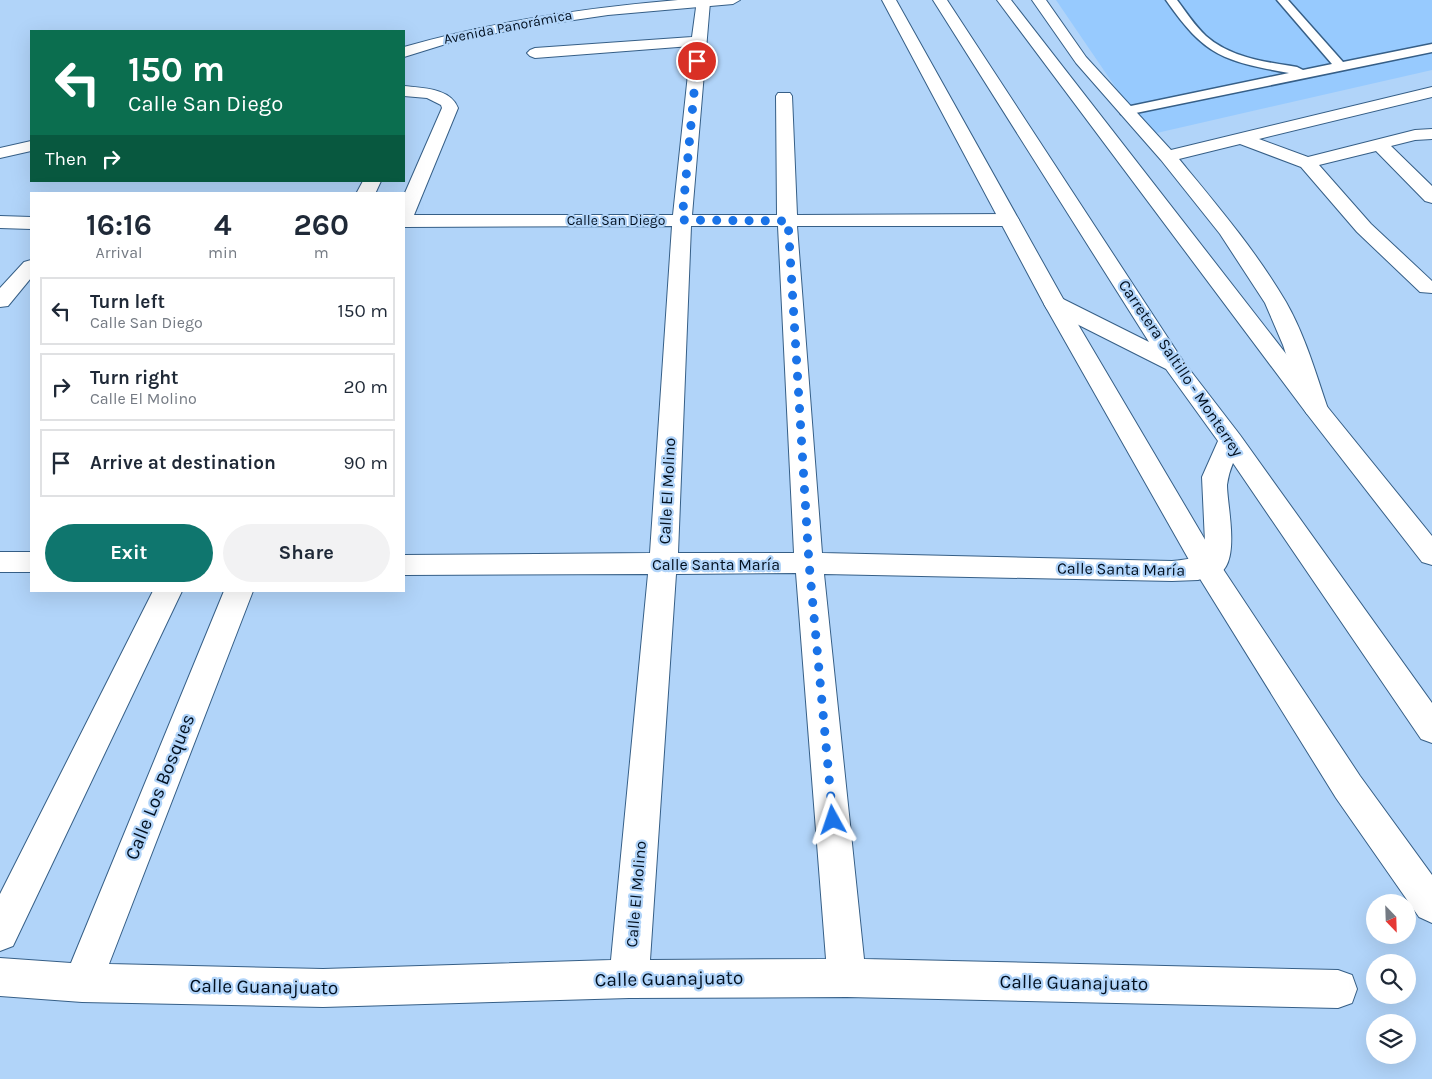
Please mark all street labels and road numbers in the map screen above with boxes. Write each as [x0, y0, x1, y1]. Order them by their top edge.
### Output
street label: Avenida Panorámica [442, 6, 574, 48]
street label: Calle San Diego [567, 212, 665, 229]
street label: Carretera Saltillo - Monterrey [1115, 276, 1248, 460]
street label: Calle El Molino [655, 437, 679, 545]
street label: Calle Santa María [652, 555, 780, 574]
street label: Calle Santa María [1057, 558, 1185, 580]
street label: Calle Los Bosques [121, 711, 199, 863]
street label: Calle El Molino [622, 840, 650, 948]
street label: Calle Guanajuato [595, 967, 743, 991]
street label: Calle Guanajuato [1000, 971, 1148, 995]
street label: Calle Guanajuato [190, 975, 338, 999]

